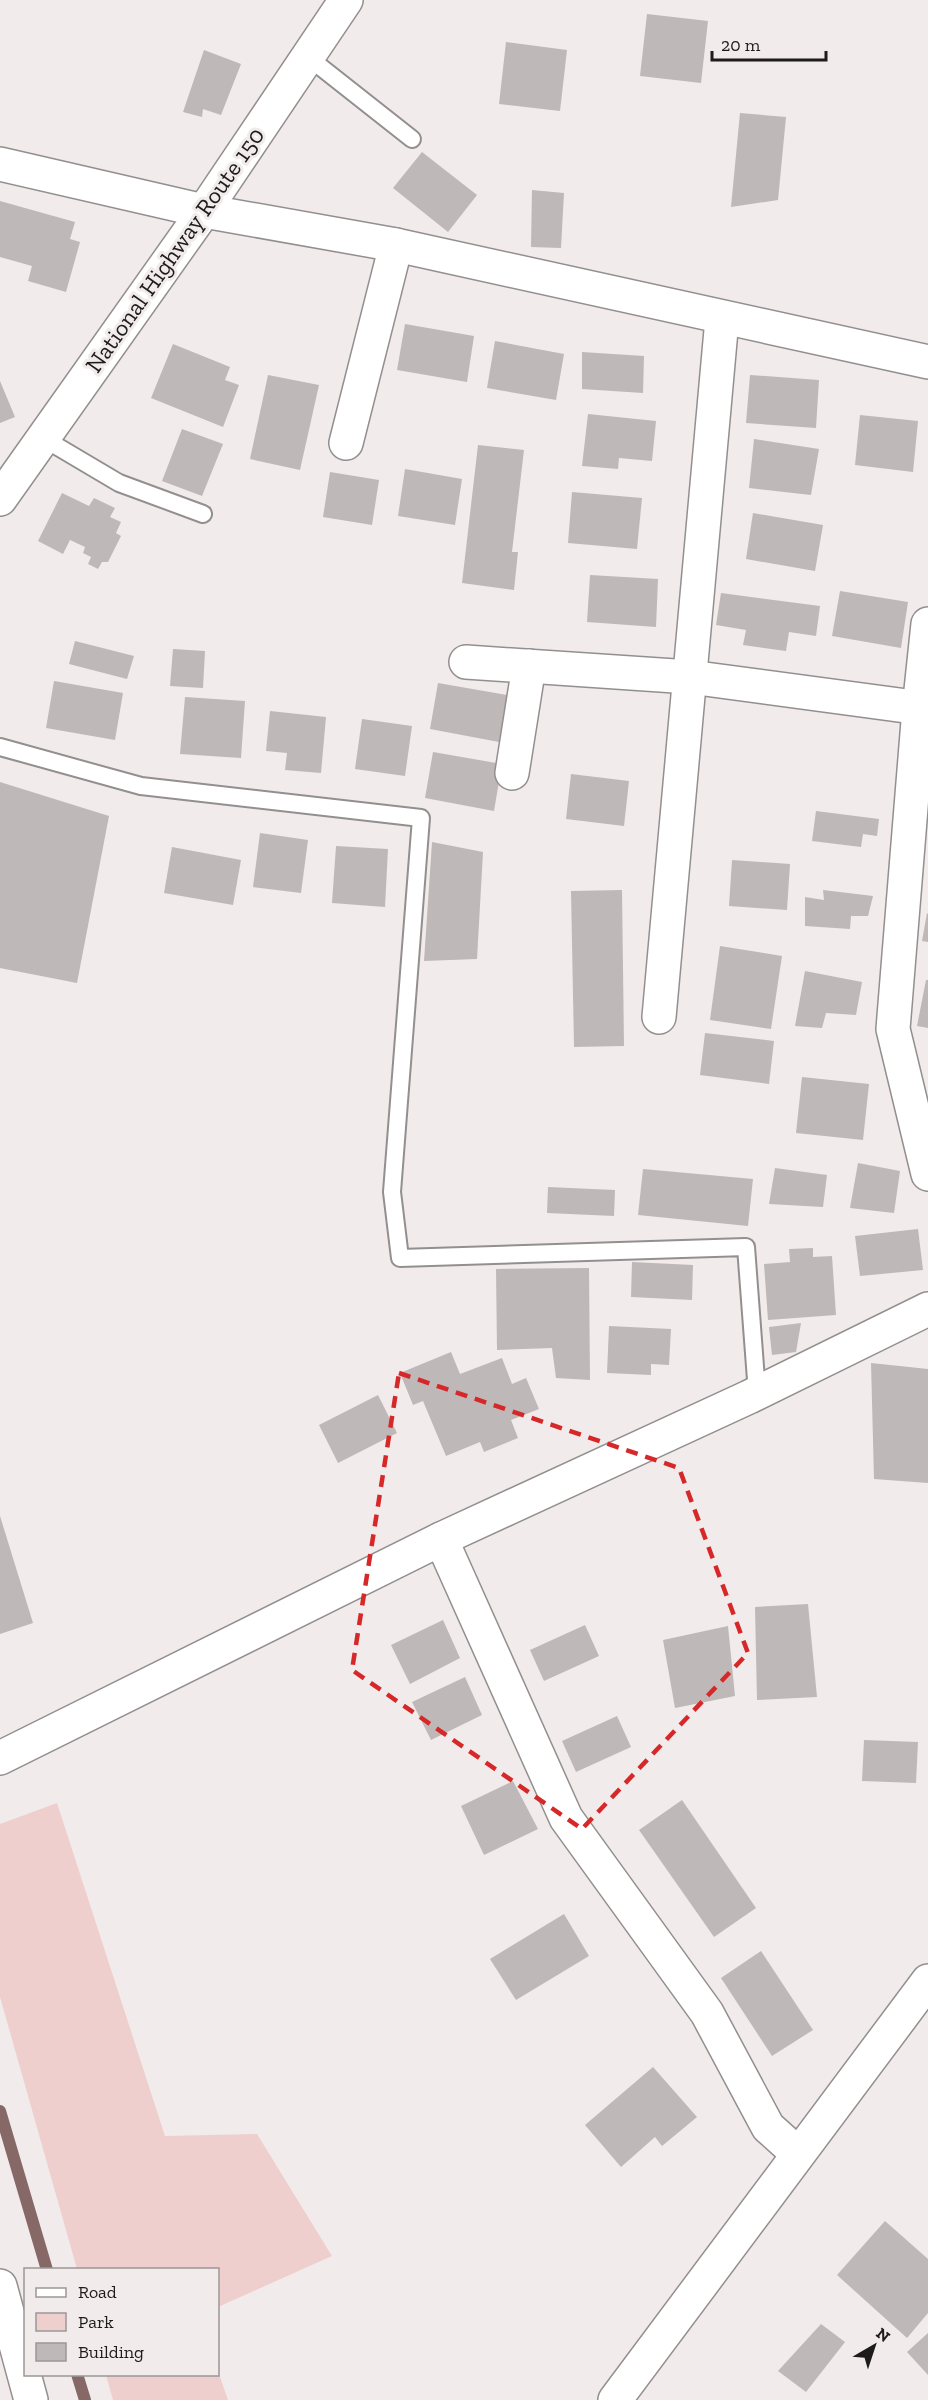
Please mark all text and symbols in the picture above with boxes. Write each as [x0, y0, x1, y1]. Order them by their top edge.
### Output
scale bar [712, 24, 826, 62]
text: 20 m [721, 34, 761, 56]
street label: National Highway Route 150 [79, 122, 270, 378]
legend [24, 2268, 219, 2376]
text: Road [78, 2281, 117, 2303]
text: Park [78, 2311, 114, 2333]
north arrow [844, 2316, 904, 2376]
text: N [872, 2324, 894, 2346]
text: Building [78, 2341, 144, 2363]

